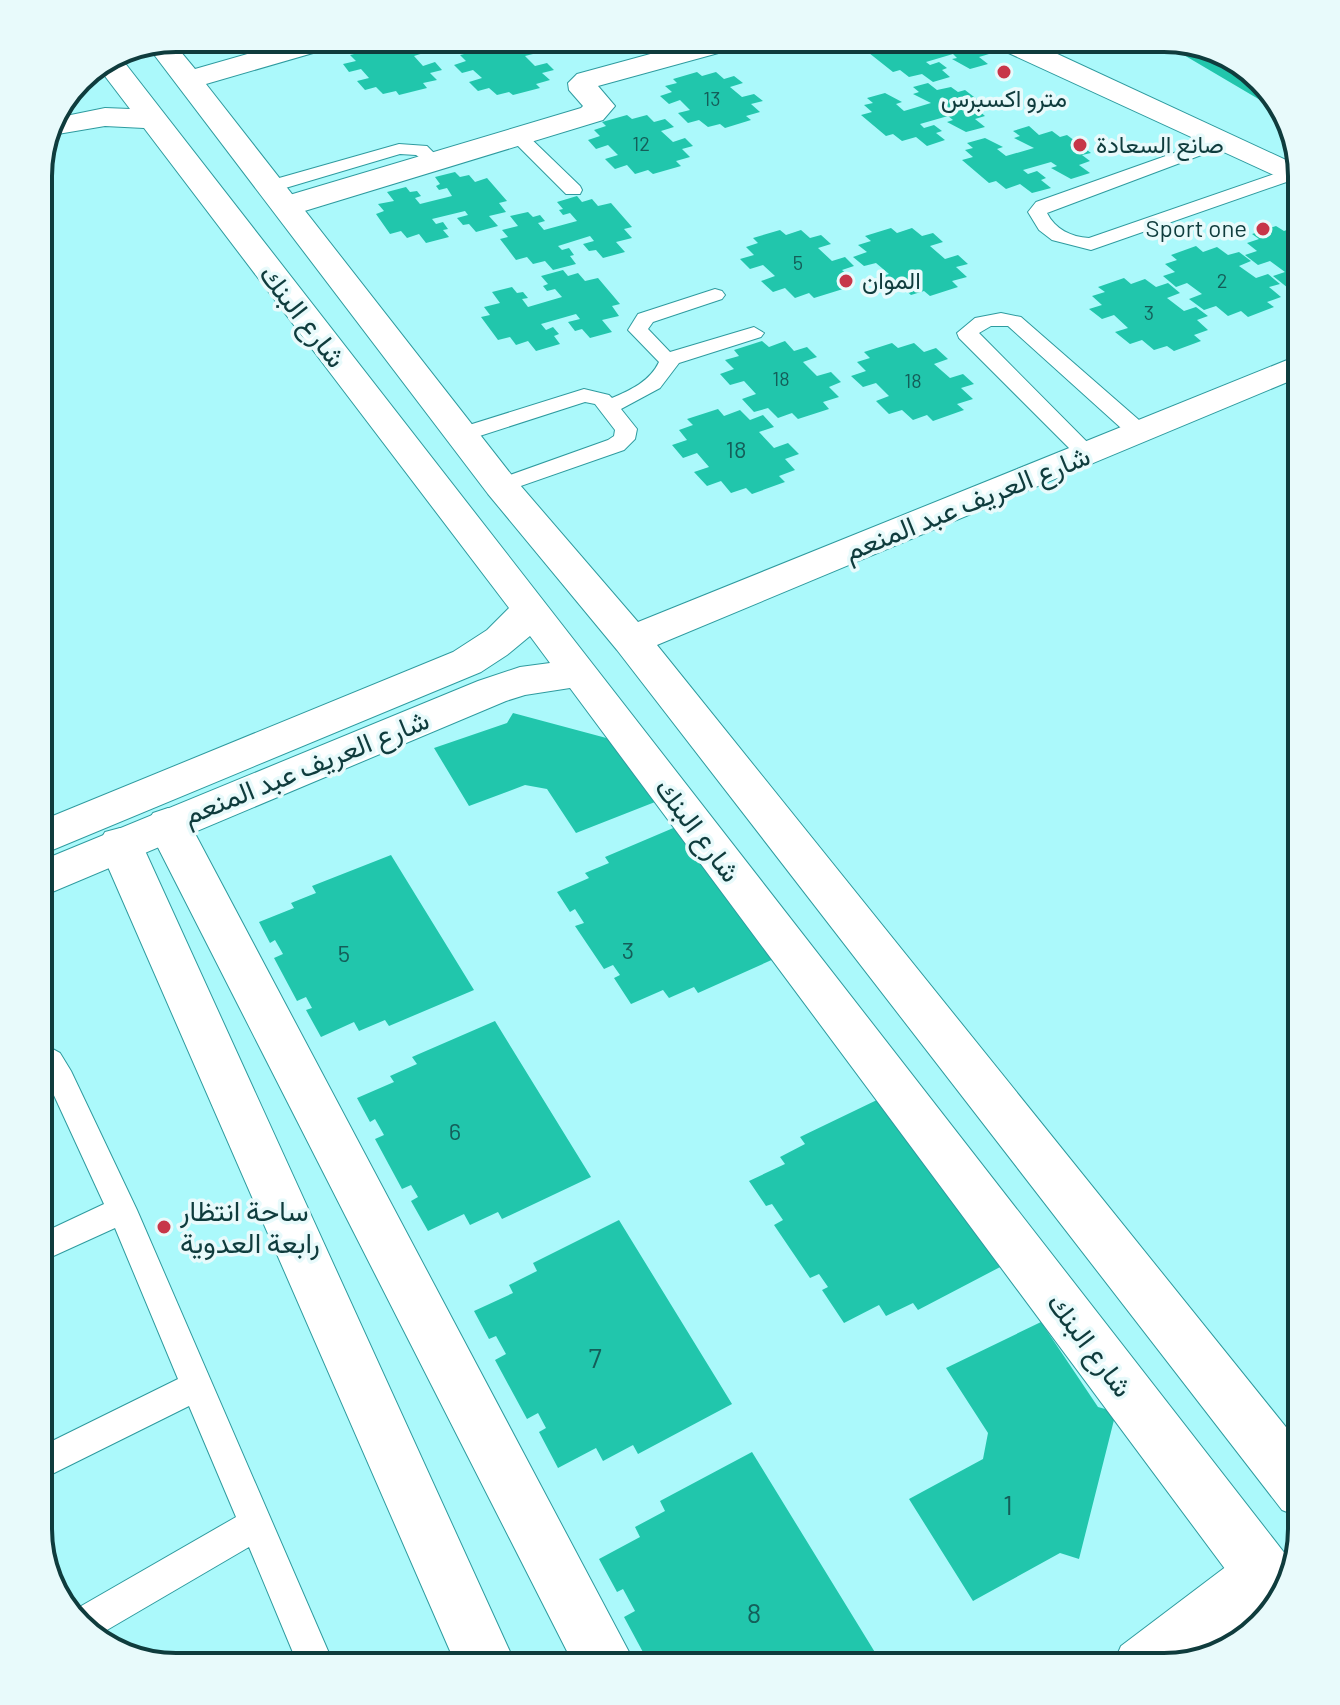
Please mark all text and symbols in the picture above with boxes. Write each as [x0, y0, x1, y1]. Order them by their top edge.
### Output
marker: مترو اكسبرس [995, 63, 1013, 81]
place label: مترو اكسبرس [941, 83, 1067, 114]
house number: 13 [703, 86, 721, 110]
place label: صانع السعادة [1096, 129, 1224, 162]
house number: 12 [632, 131, 650, 155]
marker: صانع السعادة [1071, 136, 1089, 154]
place label: Sport one [1146, 213, 1247, 242]
marker: Sport one [1254, 220, 1272, 238]
house number: 5 [793, 250, 803, 274]
street label: شارع البنك [251, 257, 354, 375]
place label: الموان [862, 265, 921, 296]
house number: 2 [1217, 268, 1227, 292]
marker: الموان [837, 272, 855, 290]
house number: 3 [1144, 300, 1154, 324]
house number: 18 [772, 366, 790, 390]
house number: 18 [904, 368, 922, 392]
house number: 18 [726, 434, 746, 463]
street label: شارع العريف عبد المنعم [839, 437, 1096, 570]
street label: شارع العريف عبد المنعم [178, 701, 435, 834]
street label: شارع البنك [646, 771, 749, 890]
house number: 3 [622, 935, 634, 964]
house number: 5 [338, 938, 350, 967]
house number: 6 [449, 1116, 461, 1145]
place label: ساحة انتظار رابعة العدوية [179, 1193, 320, 1261]
marker: ساحة انتظار رابعة العدوية [155, 1218, 173, 1236]
street label: شارع البنك [1038, 1286, 1141, 1405]
house number: 7 [588, 1340, 602, 1374]
house number: 1 [1003, 1487, 1013, 1521]
house number: 8 [747, 1595, 761, 1629]

